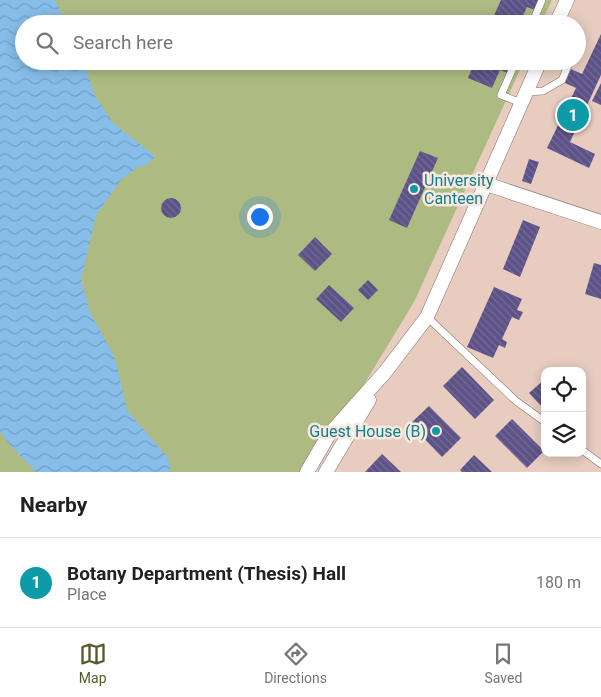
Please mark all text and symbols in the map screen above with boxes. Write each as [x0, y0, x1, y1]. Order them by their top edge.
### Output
search box [15, 15, 586, 70]
icon: search [33, 29, 61, 57]
text: Search here [73, 31, 173, 54]
pin: 1 [557, 96, 589, 134]
place label: University Canteen [424, 171, 494, 208]
marker: University Canteen [408, 183, 420, 195]
your location [247, 204, 273, 230]
map controls [541, 367, 586, 457]
button: locate [541, 367, 586, 412]
button: layers [541, 412, 586, 457]
place label: Guest House (B) [309, 422, 426, 441]
marker: Guest House (B) [430, 425, 442, 437]
text: Nearby [20, 493, 87, 517]
text: Botany Department (Thesis) Hall [67, 562, 346, 585]
text: 1 [31, 573, 41, 592]
text: 180 m [536, 573, 581, 592]
text: Place [67, 585, 107, 604]
tab: Map [79, 640, 107, 686]
tab: Directions [264, 640, 327, 686]
tab: Saved [484, 640, 522, 686]

